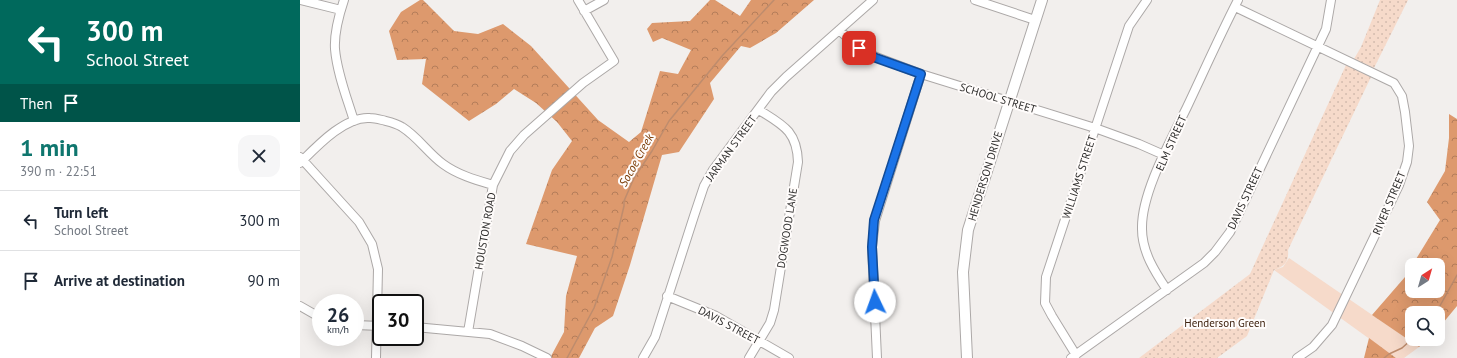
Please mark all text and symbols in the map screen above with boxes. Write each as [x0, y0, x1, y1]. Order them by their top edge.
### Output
text: 300 m [86, 12, 163, 49]
icon: left [20, 16, 72, 68]
pin [842, 31, 876, 65]
icon: arrive [848, 37, 870, 59]
text: School Street [86, 48, 189, 71]
street label: SCHOOL STREET [958, 80, 1038, 116]
icon: arrive [60, 92, 82, 114]
text: Then [20, 94, 52, 113]
street label: JARMAN STREET [702, 112, 760, 184]
street label: ELM STREET [1152, 113, 1190, 173]
street label: HENDERSON DRIVE [965, 129, 1005, 223]
water label: Socoe Creek [615, 130, 657, 189]
text: 1 min [20, 132, 79, 163]
street label: WILLIAMS STREET [1059, 133, 1099, 221]
button: close [238, 135, 280, 177]
text: 390 m · 22:51 [20, 163, 97, 180]
street label: DAVIS STREET [1224, 164, 1266, 232]
street label: RIVER STREET [1369, 169, 1409, 237]
street label: DOGWOOD LANE [774, 187, 800, 269]
street label: HOUSTON ROAD [471, 191, 499, 271]
text: Turn left [54, 203, 108, 222]
icon: left [20, 210, 42, 232]
text: 300 m [239, 211, 280, 230]
text: School Street [54, 222, 128, 239]
north arrow [1405, 258, 1445, 298]
map controls [1405, 258, 1445, 346]
icon: arrive [20, 270, 42, 292]
text: Arrive at destination [54, 271, 185, 290]
text: 90 m [247, 271, 280, 290]
position arrow [854, 281, 896, 323]
speed limit sign: 30 [372, 294, 424, 346]
text: 26 [327, 302, 349, 328]
street label: DAVIS STREET [696, 303, 762, 347]
button: search [1405, 306, 1445, 346]
park label: Henderson Green [1184, 316, 1266, 330]
text: km/h [327, 323, 349, 336]

